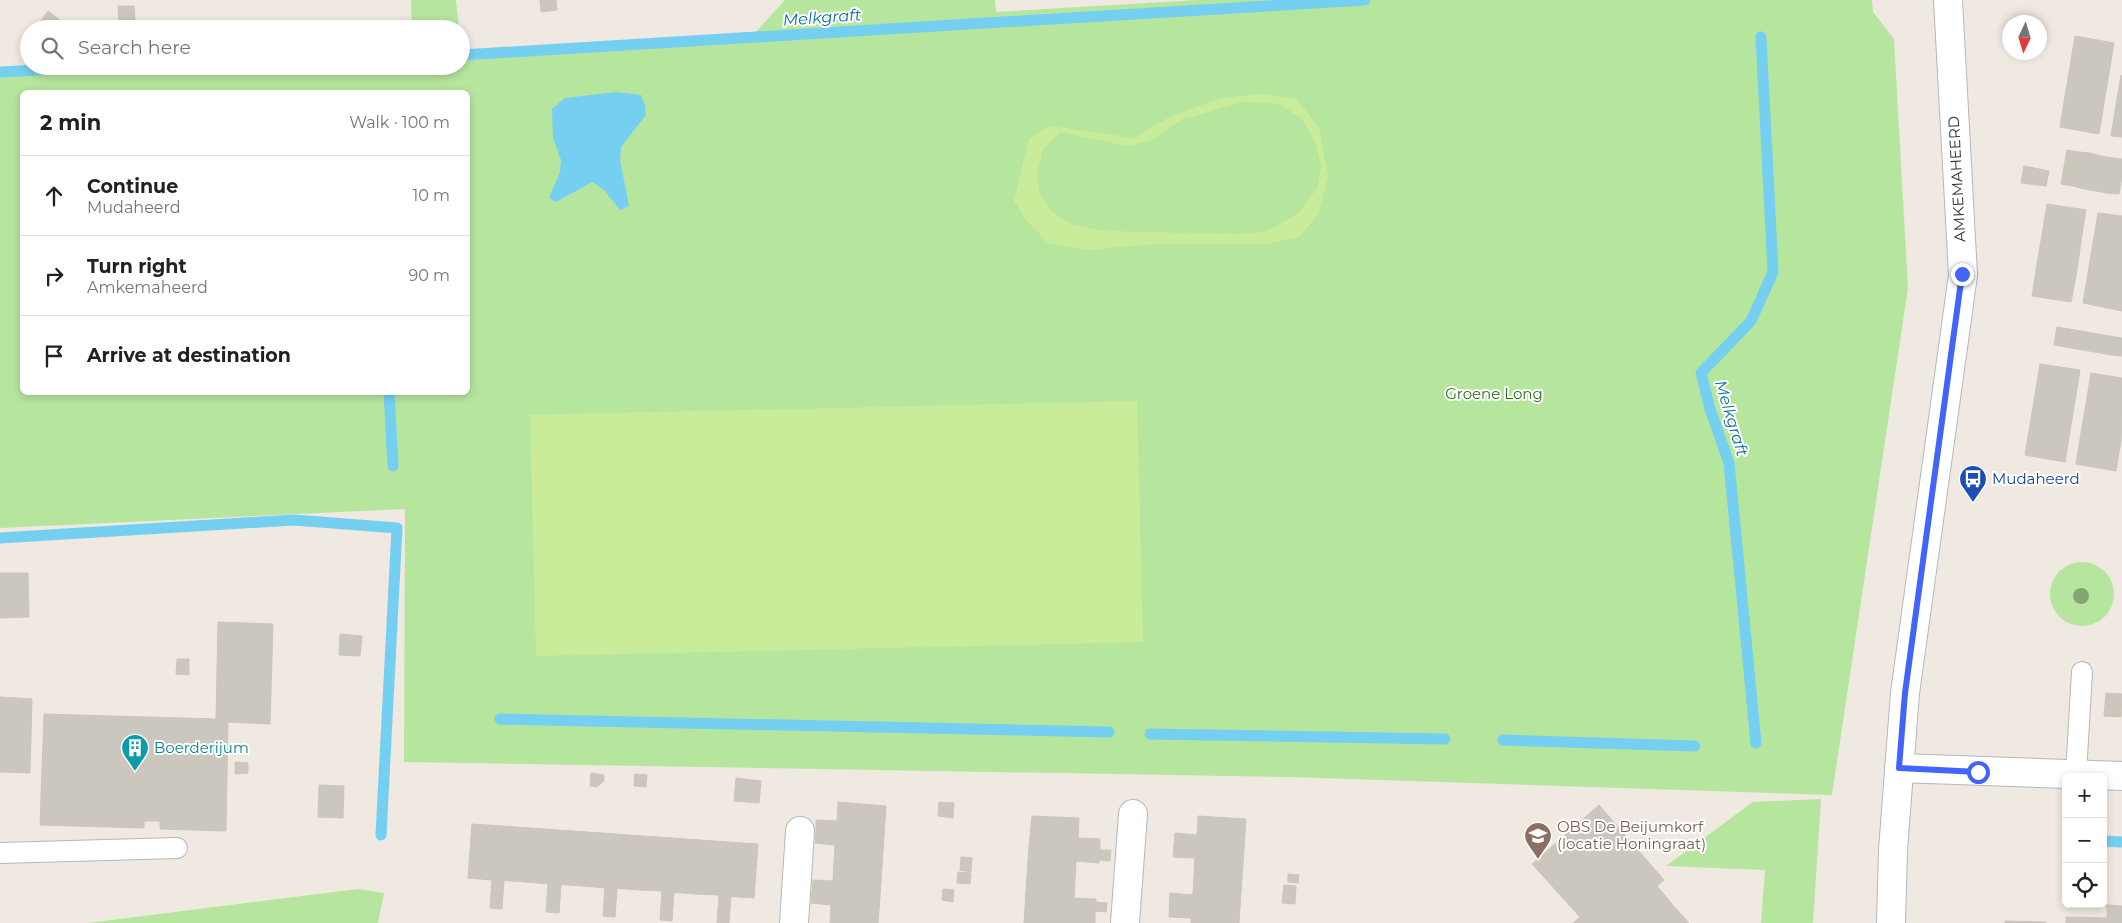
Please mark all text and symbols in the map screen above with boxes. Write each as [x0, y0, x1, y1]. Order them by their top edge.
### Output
water label: Melkgraft [782, 5, 862, 30]
north arrow [2002, 15, 2047, 60]
search box [20, 20, 470, 75]
icon: search [38, 34, 66, 62]
text: Search here [78, 36, 191, 59]
text: 2 min [40, 110, 101, 135]
text: Walk · 100 m [349, 113, 450, 132]
street label: AMKEMAHEERD [1944, 115, 1969, 243]
text: Continue [87, 175, 178, 198]
icon: ahead [40, 182, 68, 210]
text: 10 m [412, 186, 450, 205]
text: Mudaheerd [87, 198, 181, 217]
text: Turn right [87, 255, 187, 278]
icon: right [40, 262, 68, 290]
route end [1951, 263, 1974, 286]
text: 90 m [408, 266, 450, 285]
text: Amkemaheerd [87, 278, 208, 297]
icon: arrive [40, 342, 68, 370]
text: Arrive at destination [87, 344, 291, 367]
water label: Melkgraft [1711, 378, 1752, 459]
park label: Groene Long [1445, 384, 1543, 403]
bus stop icon: Mudaheerd [1958, 464, 1988, 503]
place label: Mudaheerd [1992, 469, 2080, 488]
building icon: Boerderijum [120, 733, 150, 772]
place label: Boerderijum [154, 738, 249, 757]
route start [1967, 761, 1990, 784]
map controls [2062, 773, 2107, 908]
button: + [2062, 773, 2107, 818]
place label: OBS De Beijumkorf (locatie Honingraat) [1557, 817, 1706, 853]
button: − [2062, 818, 2107, 863]
school or university icon: OBS De Beijumkorf (locatie Honingraat) [1523, 821, 1553, 860]
button: locate [2062, 863, 2107, 908]

